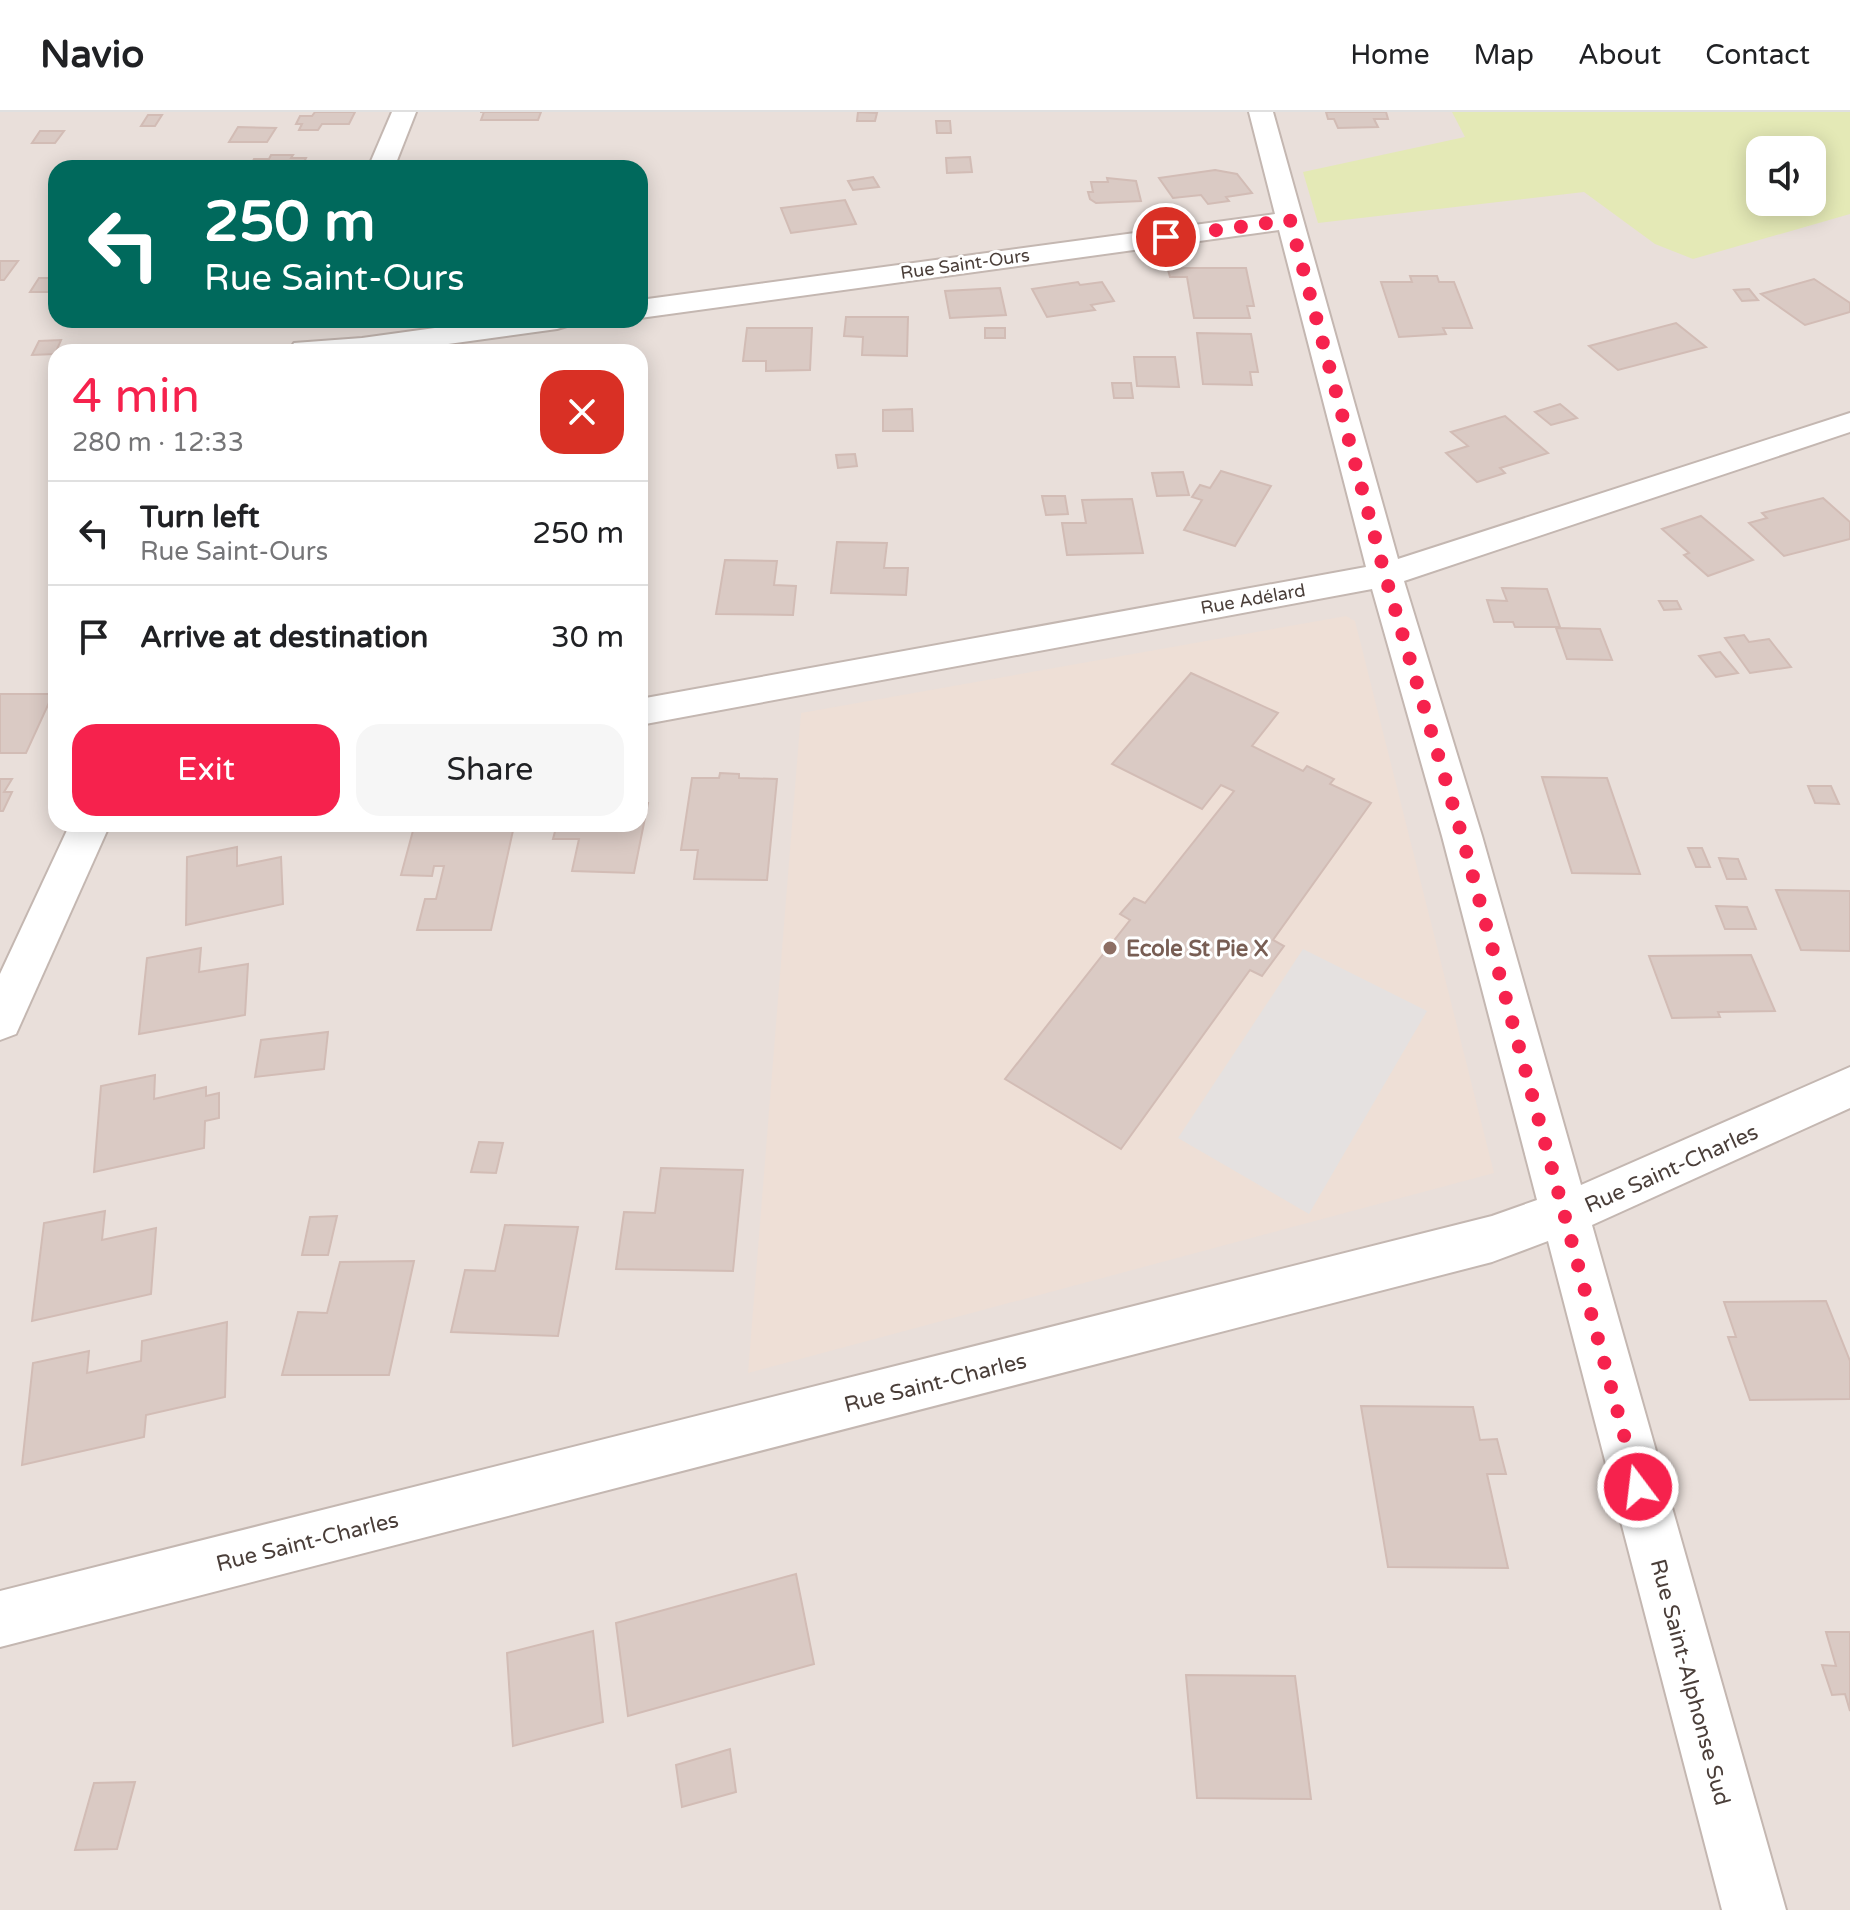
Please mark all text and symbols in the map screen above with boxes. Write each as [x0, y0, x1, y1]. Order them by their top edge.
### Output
text: Navio [40, 32, 144, 78]
text: Home [1350, 38, 1430, 72]
text: Map [1474, 38, 1534, 72]
text: About [1578, 38, 1661, 72]
text: Contact [1705, 38, 1810, 72]
map controls [1746, 136, 1826, 216]
button: sound [1746, 136, 1826, 216]
text: 250 m [204, 189, 375, 256]
icon: left [72, 192, 176, 296]
pin [1132, 203, 1200, 271]
icon: arrive [1144, 215, 1188, 259]
street label: Rue Saint-Ours [899, 244, 1031, 284]
text: Rue Saint-Ours [204, 257, 465, 300]
text: 4 min [72, 368, 200, 426]
button: close [540, 370, 624, 454]
text: 280 m · 12:33 [72, 427, 244, 458]
text: Turn left [140, 499, 259, 536]
icon: left [72, 511, 116, 555]
text: 250 m [532, 515, 624, 552]
text: Rue Saint-Ours [140, 536, 328, 567]
street label: Rue Adélard [1199, 579, 1307, 619]
icon: arrive [72, 615, 116, 659]
text: Arrive at destination [140, 619, 428, 656]
text: 30 m [551, 619, 624, 656]
button: Exit [72, 724, 340, 816]
button: Share [356, 724, 624, 816]
place label: Ecole St Pie X [1126, 936, 1269, 962]
marker: Ecole St Pie X [1101, 939, 1119, 957]
street label: Rue Saint-Charles [1581, 1119, 1762, 1219]
street label: Rue Saint-Charles [841, 1348, 1029, 1418]
position arrow [1596, 1445, 1680, 1529]
street label: Rue Saint-Charles [213, 1507, 401, 1577]
street label: Rue Saint-Alphonse Sud [1645, 1556, 1735, 1808]

